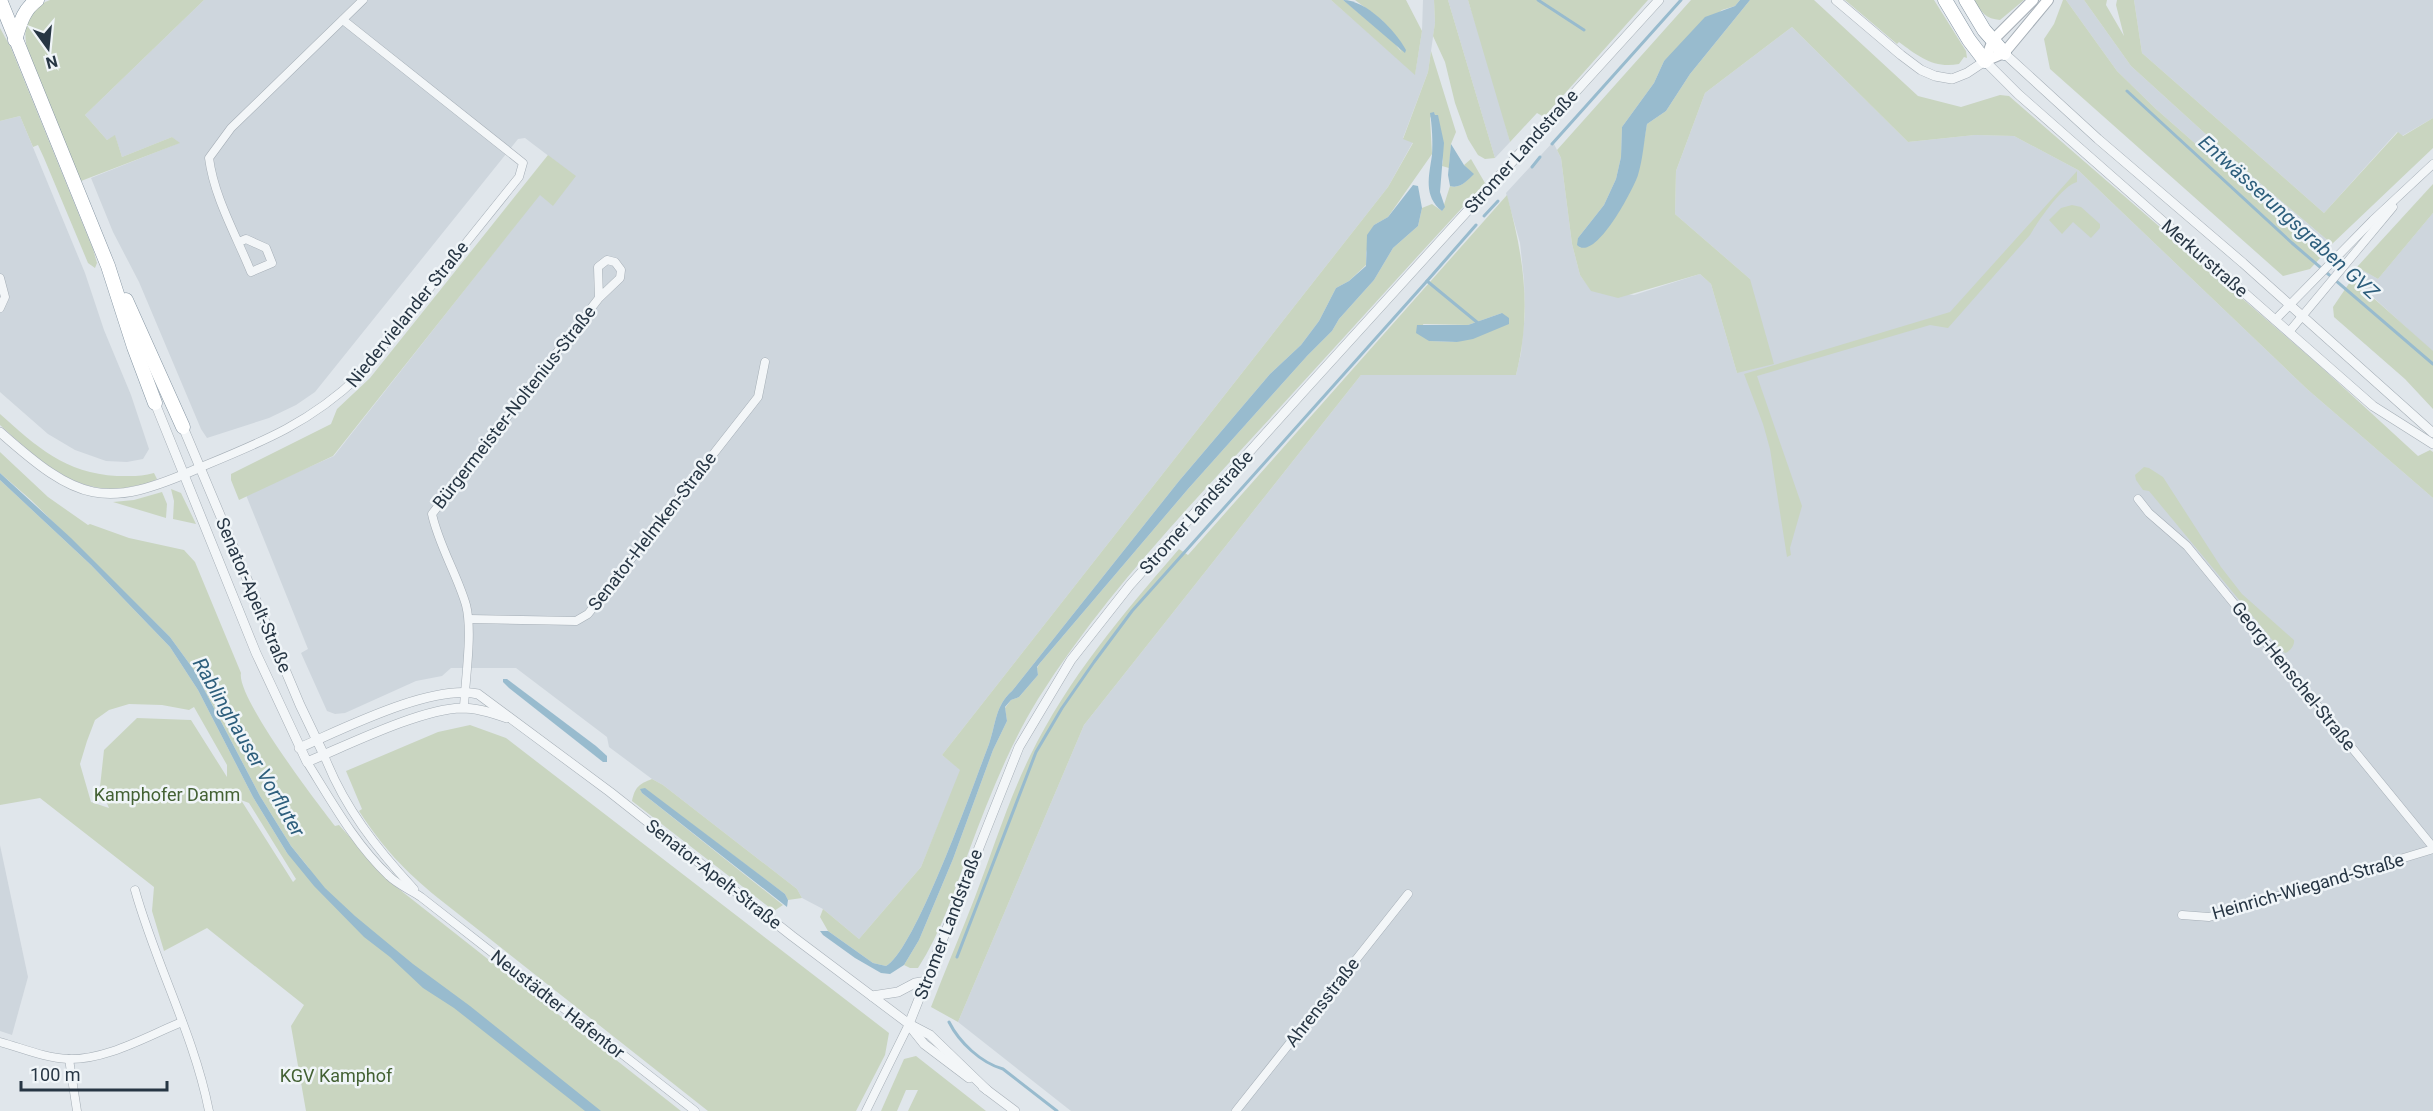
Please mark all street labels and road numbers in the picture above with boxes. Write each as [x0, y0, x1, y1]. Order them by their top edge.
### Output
street label: Stromer Landstraße [1460, 85, 1582, 217]
street label: Merkurstraße [2158, 215, 2252, 301]
street label: Niedervielander Straße [342, 237, 472, 391]
street label: Bürgermeister-Noltenius-Straße [428, 301, 600, 513]
street label: Stromer Landstraße [1135, 446, 1257, 578]
street label: Senator-Helmken-Straße [584, 448, 720, 614]
street label: Senator-Apelt-Straße [212, 514, 296, 676]
street label: Georg-Henschel-Straße [2228, 597, 2360, 755]
street label: Senator-Apelt-Straße [642, 815, 786, 933]
street label: Stromer Landstraße [910, 846, 986, 1002]
street label: Heinrich-Wiegand-Straße [2210, 849, 2406, 923]
street label: Neustädter Hafentor [487, 945, 629, 1063]
street label: Ahrensstraße [1281, 953, 1363, 1051]

